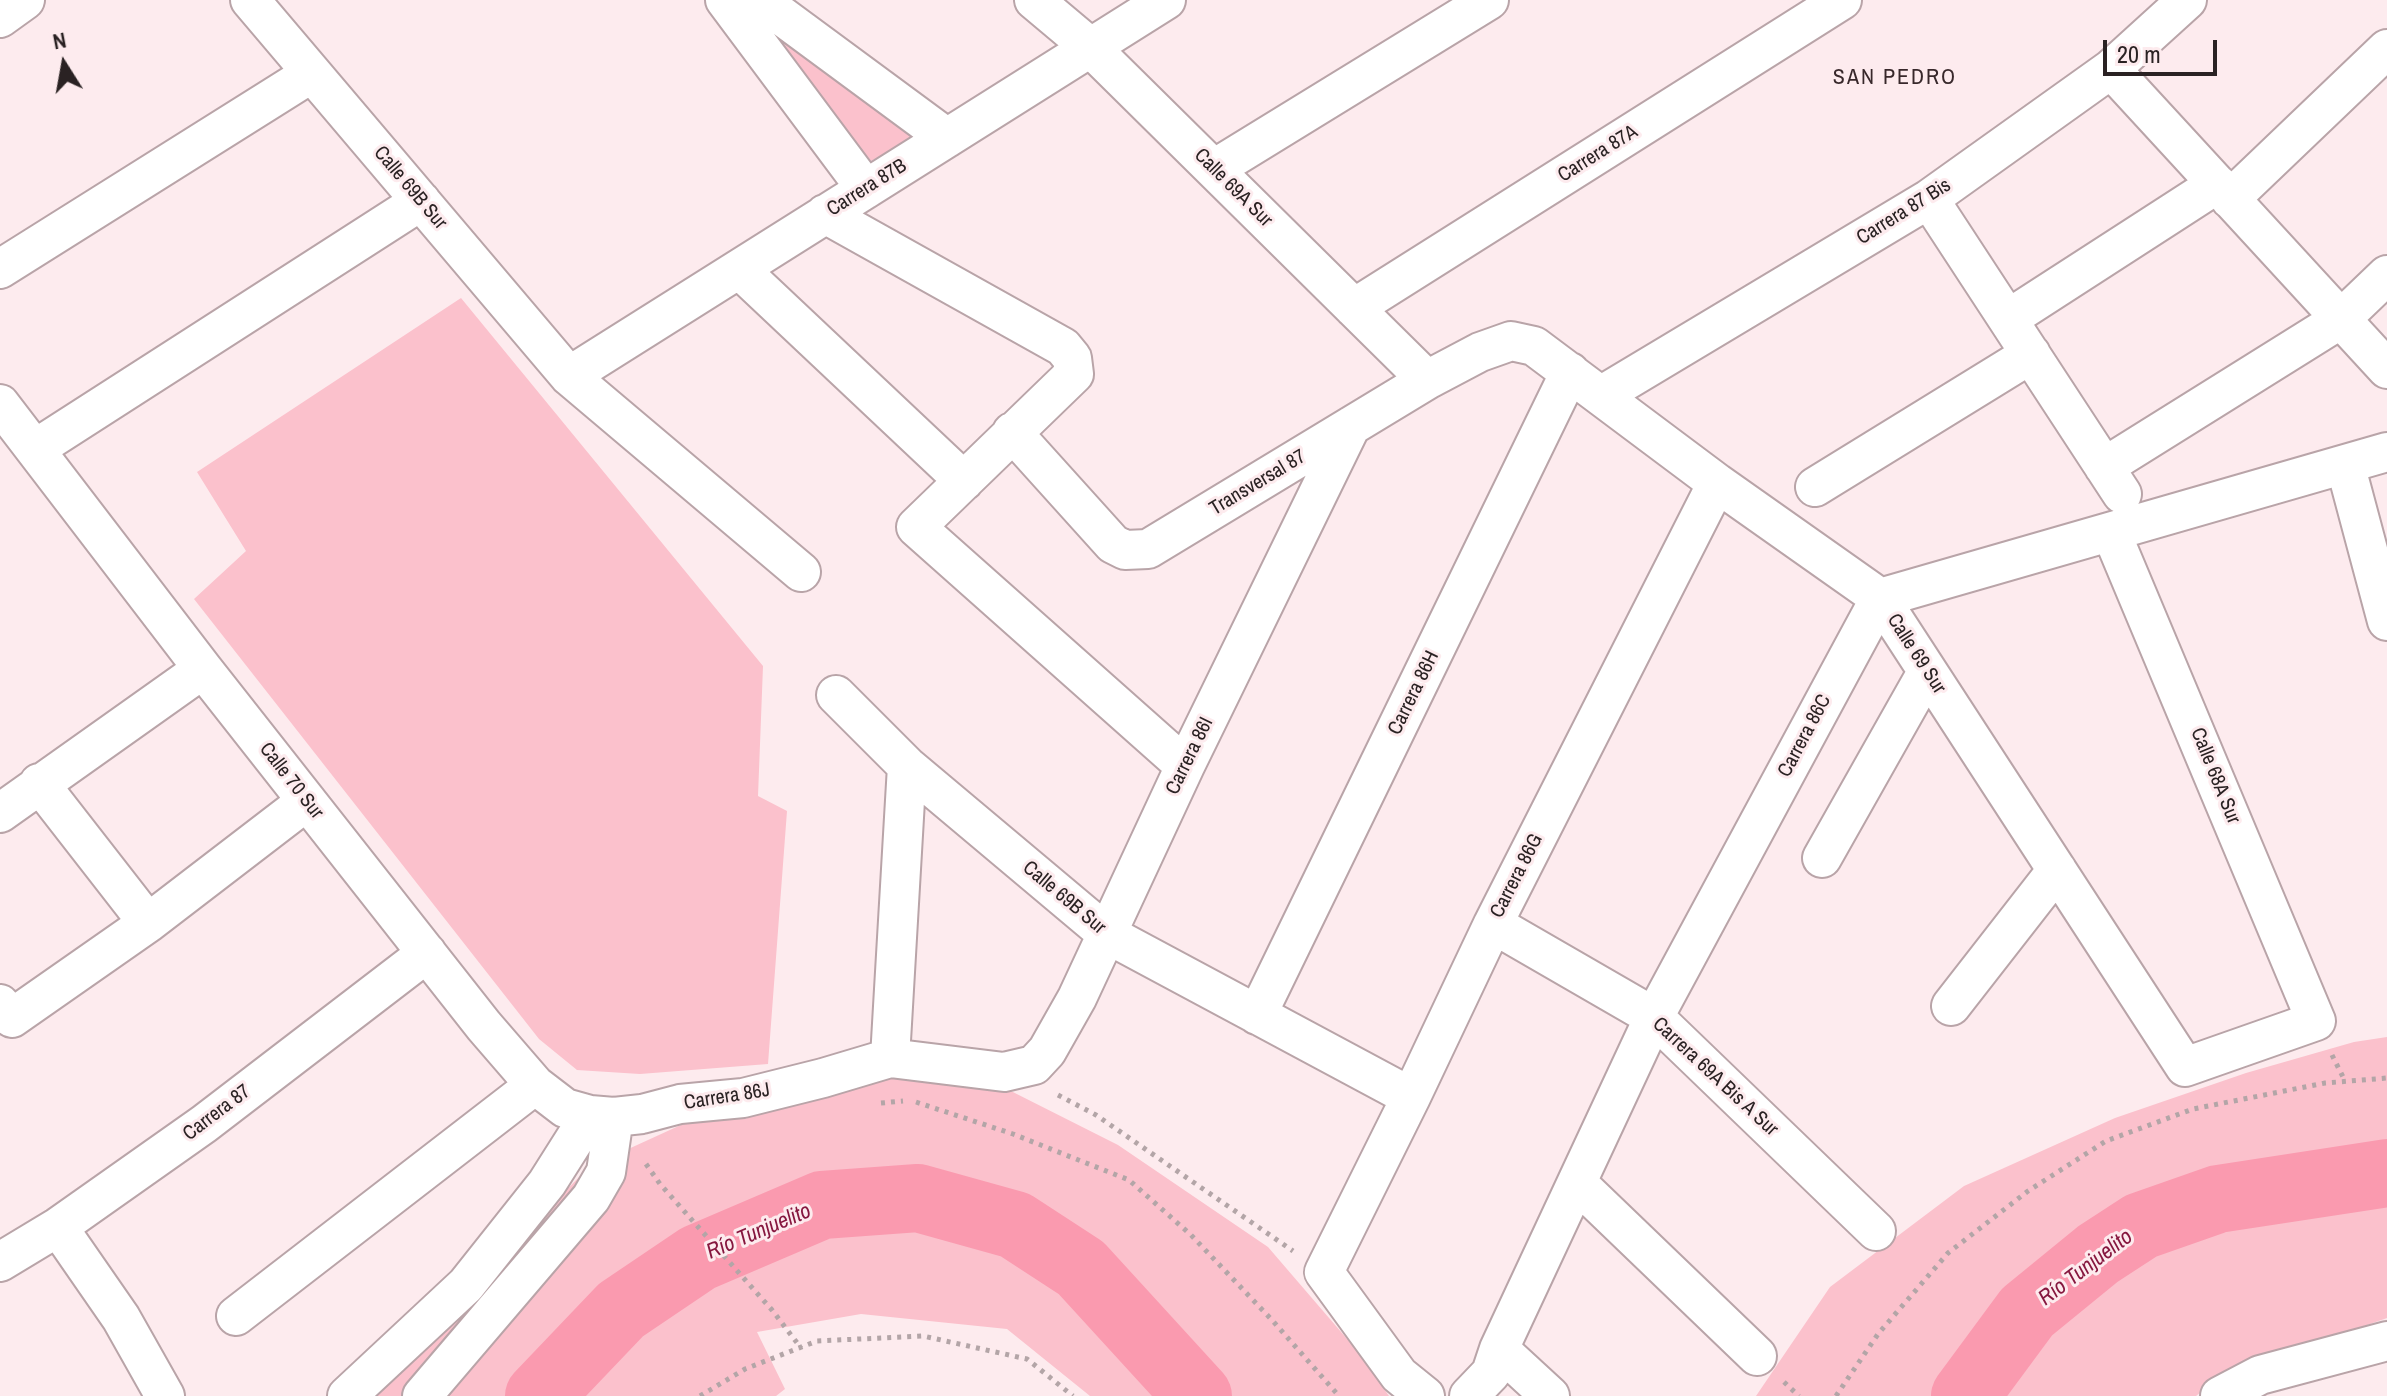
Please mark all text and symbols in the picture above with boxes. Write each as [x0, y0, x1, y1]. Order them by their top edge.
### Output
north arrow [24, 24, 104, 104]
text: N [50, 24, 69, 56]
scale bar [2107, 24, 2221, 74]
text: 20 m [2117, 38, 2161, 70]
district label: SAN PEDRO [1833, 65, 1957, 91]
street label: Carrera 87A [1554, 120, 1642, 188]
street label: Calle 69B Sur [368, 142, 452, 234]
street label: Calle 69A Sur [1189, 144, 1277, 232]
street label: Carrera 87B [823, 154, 911, 222]
street label: Carrera 87 Bis [1852, 174, 1956, 250]
street label: Transversal 87 [1206, 445, 1310, 521]
street label: Calle 69 Sur [1881, 610, 1951, 698]
street label: Carrera 86H [1383, 647, 1445, 739]
street label: Carrera 86C [1773, 691, 1837, 781]
street label: Carrera 86I [1161, 713, 1219, 799]
street label: Calle 68A Sur [2185, 725, 2245, 827]
street label: Calle 70 Sur [254, 738, 328, 824]
street label: Carrera 86G [1486, 830, 1548, 922]
street label: Calle 69B Sur [1018, 856, 1110, 940]
street label: Carrera 69A Bis A Sur [1647, 1013, 1783, 1141]
street label: Carrera 86J [682, 1078, 772, 1116]
street label: Carrera 87 [178, 1080, 256, 1146]
water label: Río Tunjuelito [703, 1198, 815, 1266]
water label: Río Tunjuelito [2034, 1224, 2138, 1312]

